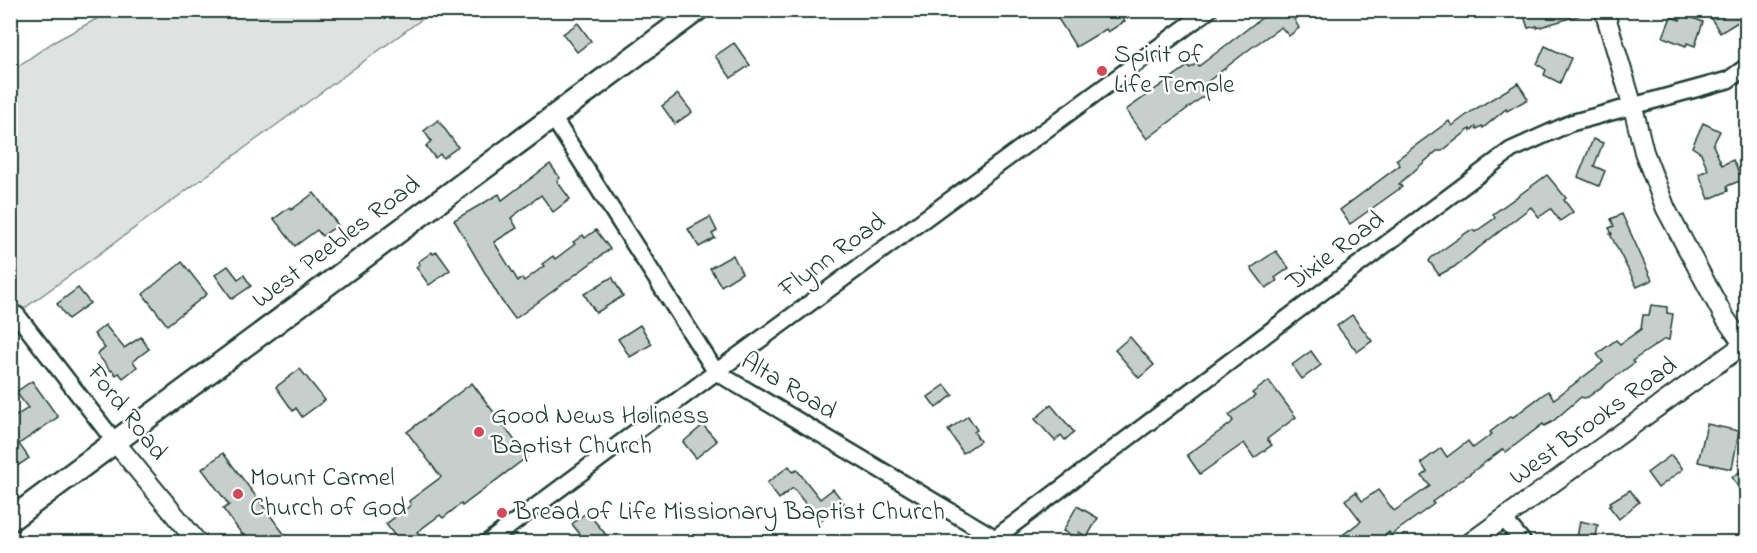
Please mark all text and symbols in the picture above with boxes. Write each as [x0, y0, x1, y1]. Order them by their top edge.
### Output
place label: Spirit of Life Temple [1114, 37, 1235, 105]
marker: Spirit of Life Temple [1095, 64, 1109, 78]
street label: West Peebles Road [245, 167, 430, 319]
street label: Dixie Road [1278, 202, 1394, 302]
street label: Flynn Road [771, 204, 895, 309]
street label: Alta Road [733, 343, 844, 431]
street label: West Brooks Road [1502, 348, 1686, 496]
street label: Ford Road [75, 356, 176, 470]
place label: Good News Holiness Baptist Church [490, 398, 709, 466]
marker: Good News Holiness Baptist Church [472, 425, 486, 439]
place label: Mount Carmel Church of God [250, 460, 407, 528]
marker: Mount Carmel Church of God [231, 487, 245, 501]
place label: Bread of Life Missionary Baptist Church [513, 494, 945, 532]
marker: Bread of Life Missionary Baptist Church [495, 506, 509, 520]

